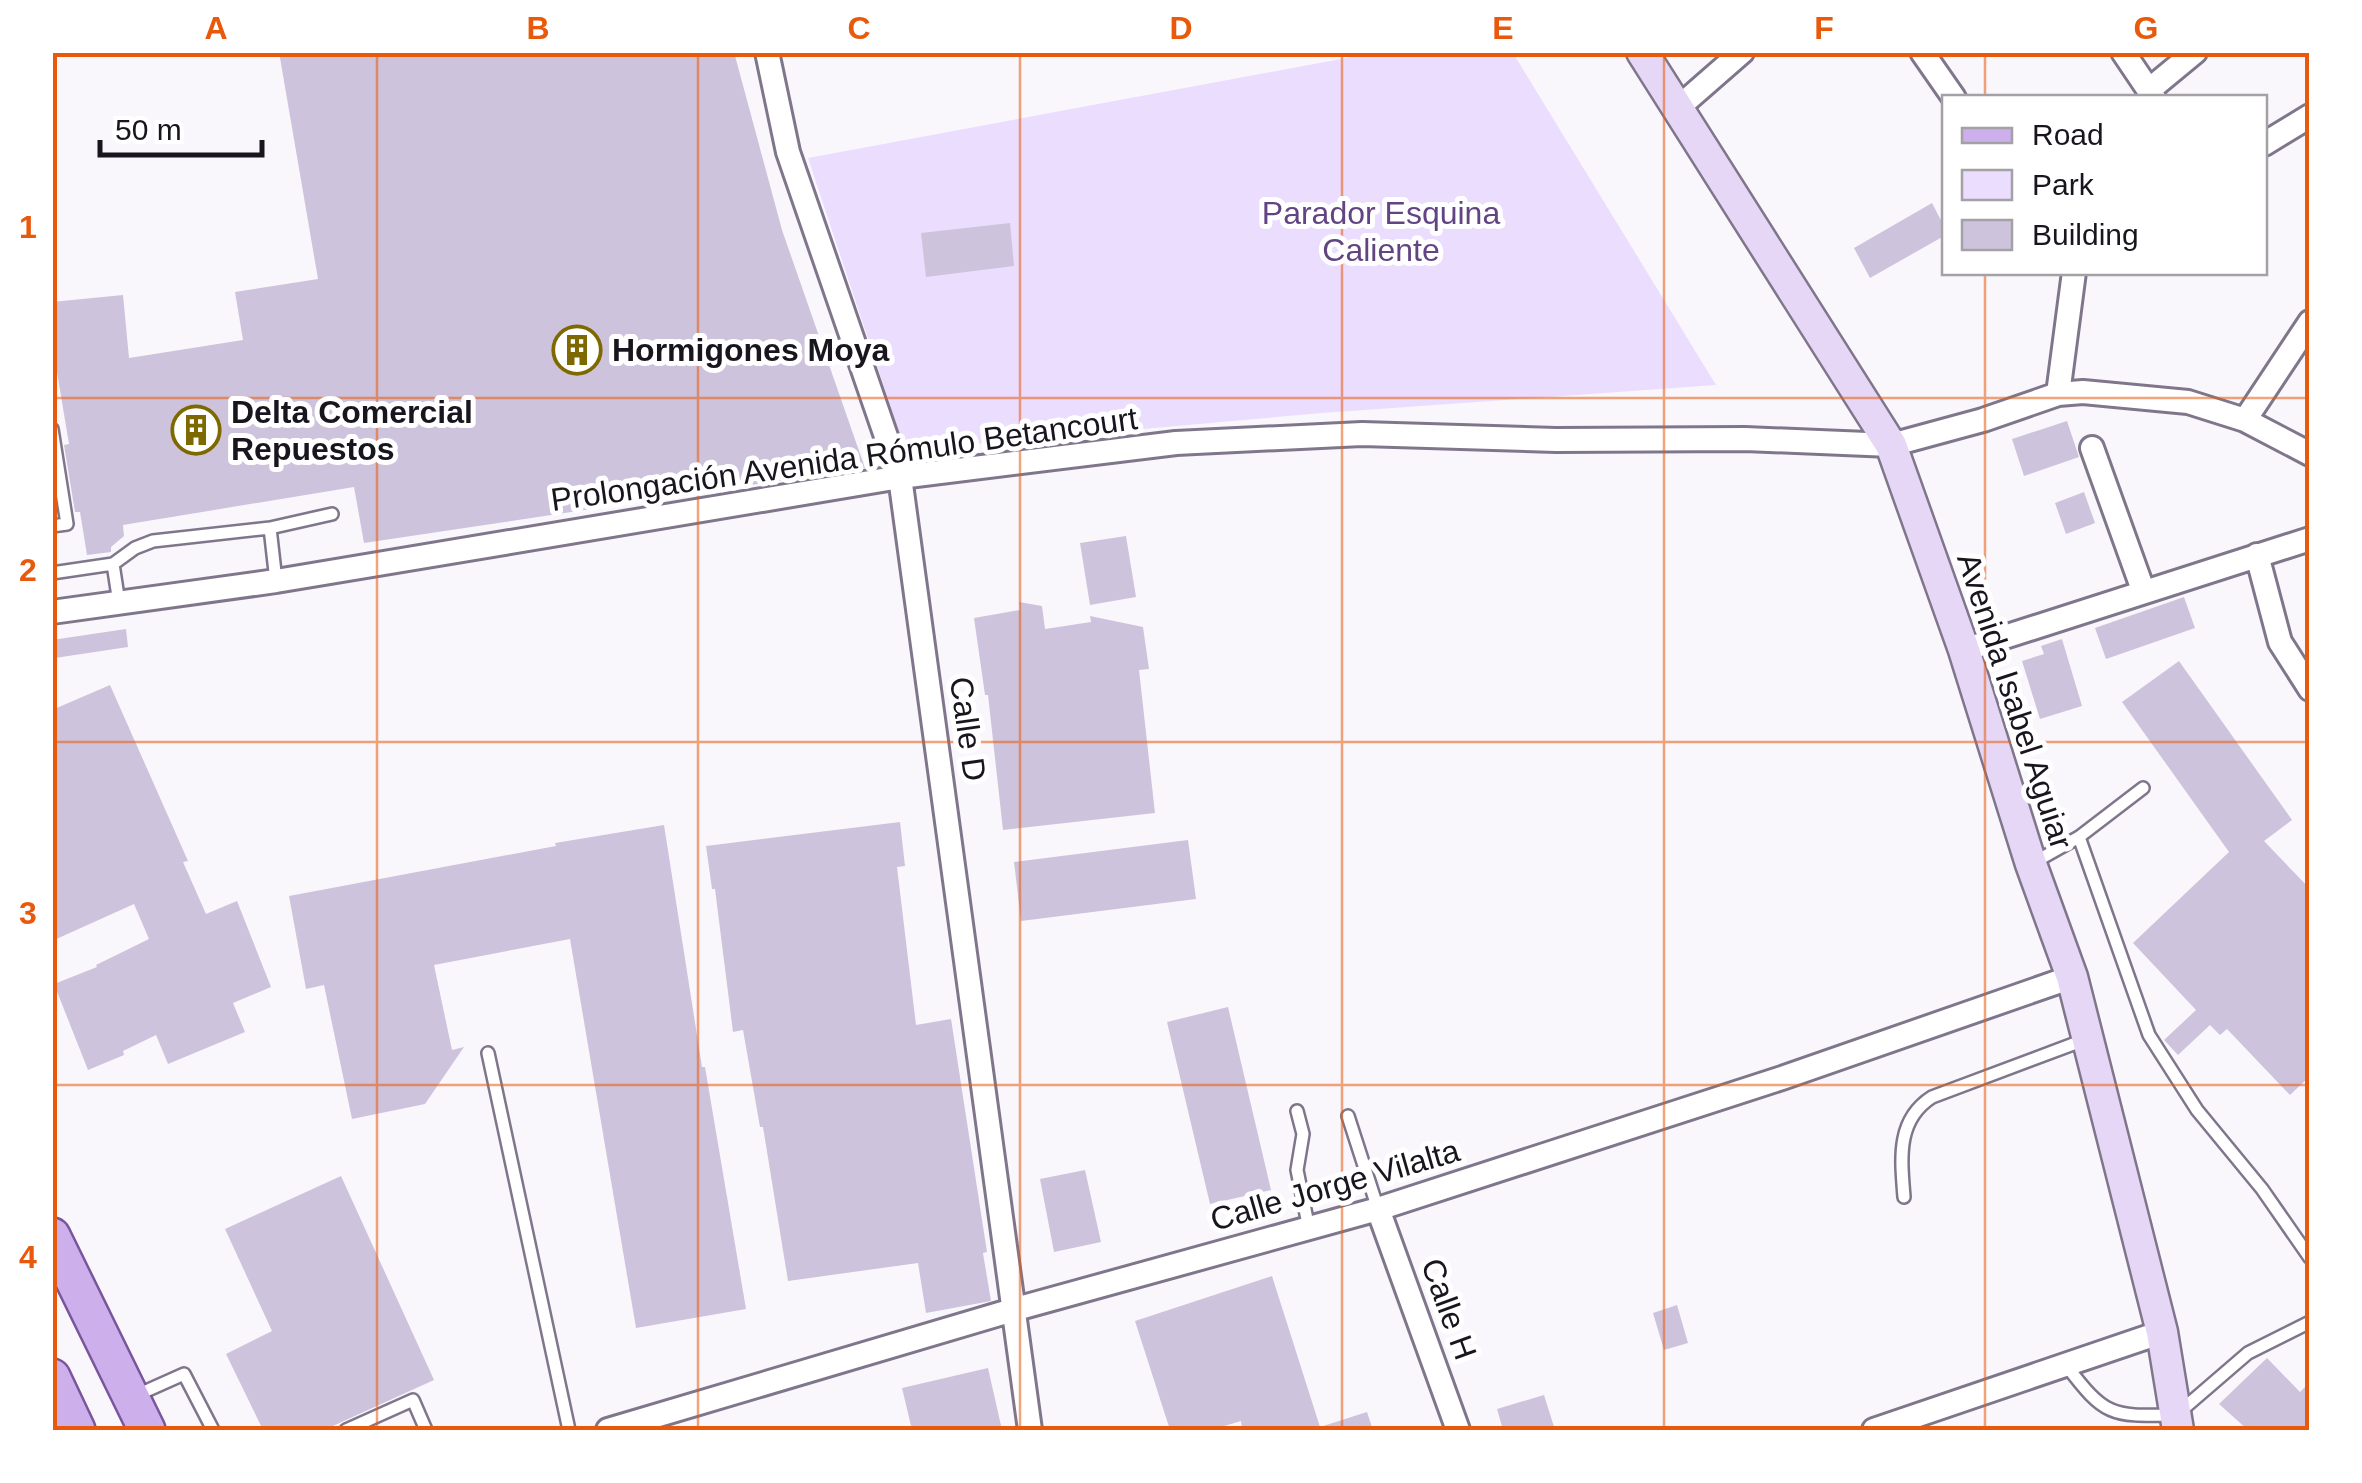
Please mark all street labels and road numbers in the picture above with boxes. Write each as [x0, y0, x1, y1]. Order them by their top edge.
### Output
street label: Prolongación Avenida Rómulo Betancourt [548, 400, 1140, 518]
street label: Avenida Isabel Aguiar [1950, 549, 2080, 854]
street label: Calle D [943, 675, 993, 783]
street label: Calle Jorge Vilalta [1206, 1132, 1464, 1238]
street label: Calle H [1414, 1254, 1484, 1364]

